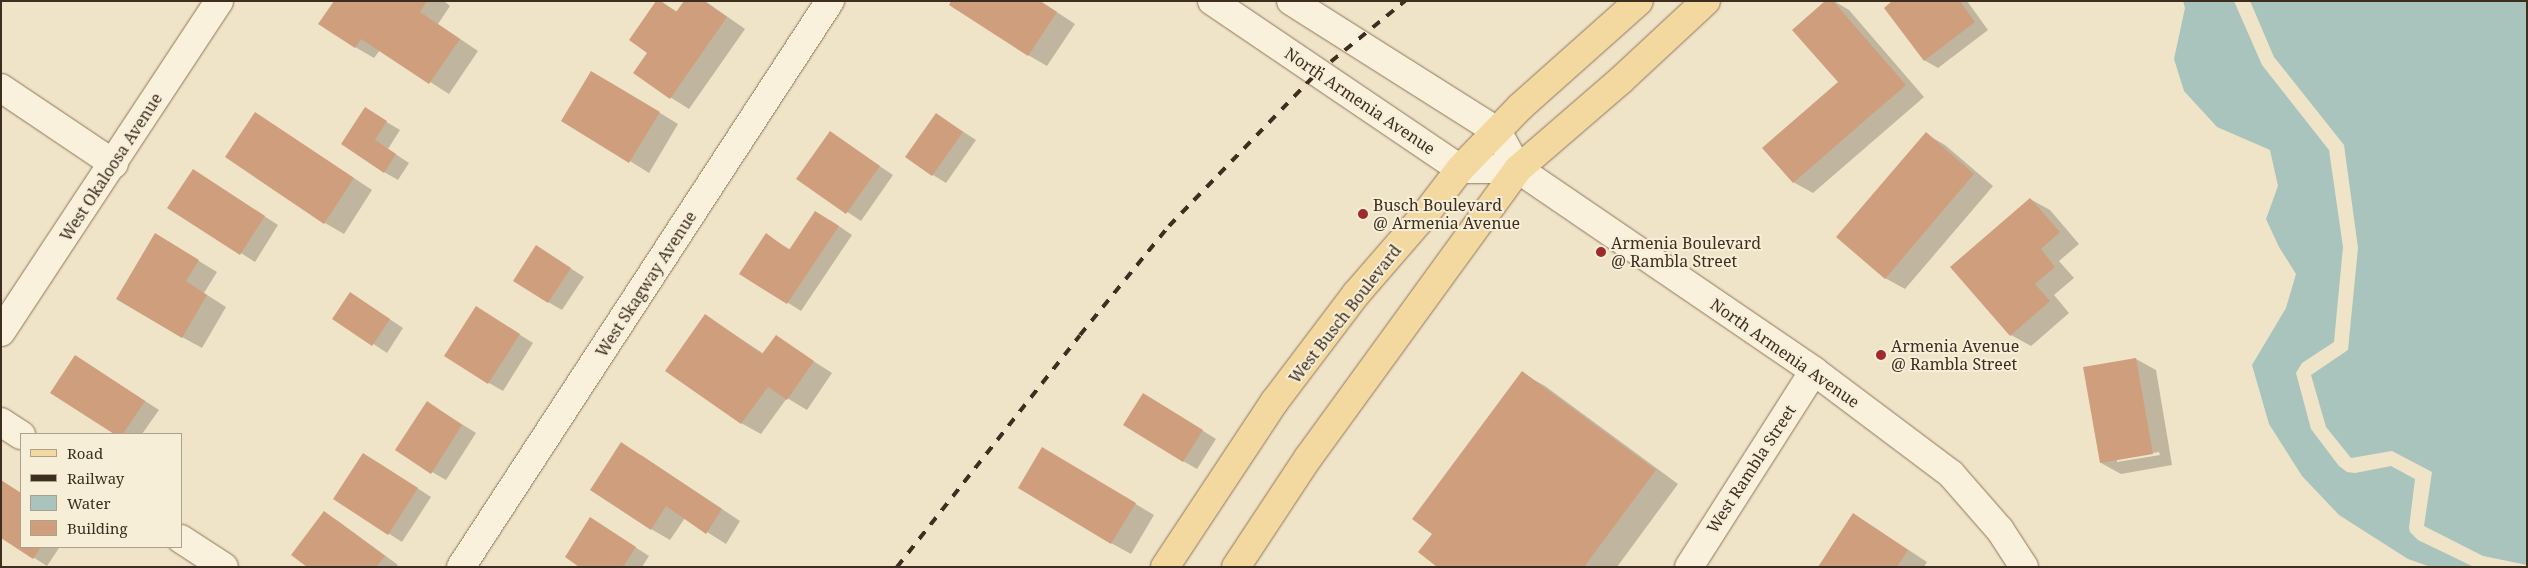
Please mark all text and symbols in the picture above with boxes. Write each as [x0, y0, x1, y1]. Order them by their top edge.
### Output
street label: North Armenia Avenue [1281, 43, 1439, 159]
street label: West Okaloosa Avenue [56, 89, 166, 245]
place label: Busch Boulevard @ Armenia Avenue [1373, 195, 1520, 233]
street label: West Skagway Avenue [592, 208, 700, 360]
marker: Busch Boulevard @ Armenia Avenue [1357, 208, 1369, 220]
place label: Armenia Boulevard @ Rambla Street [1611, 233, 1761, 271]
street label: West Busch Boulevard [1285, 241, 1405, 387]
marker: Armenia Boulevard @ Rambla Street [1595, 246, 1607, 258]
street label: North Armenia Avenue [1707, 294, 1863, 412]
place label: Armenia Avenue @ Rambla Street [1891, 336, 2019, 374]
marker: Armenia Avenue @ Rambla Street [1875, 349, 1887, 361]
street label: West Rambla Street [1702, 401, 1800, 537]
legend [20, 433, 182, 548]
text: Road [67, 443, 103, 463]
text: Railway [67, 468, 124, 488]
text: Water [67, 493, 110, 513]
text: Building [67, 518, 128, 538]

